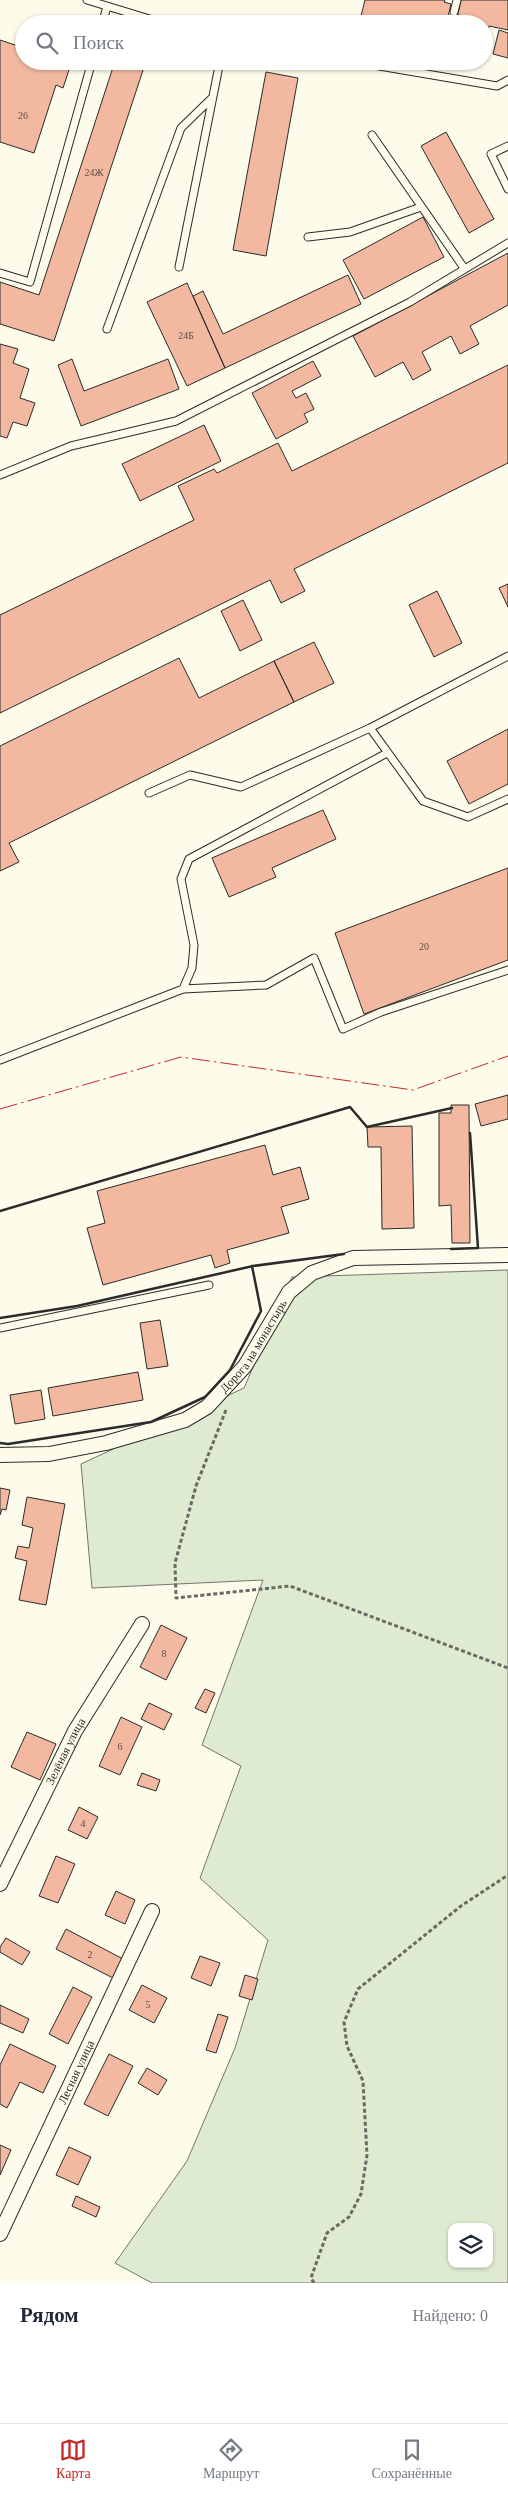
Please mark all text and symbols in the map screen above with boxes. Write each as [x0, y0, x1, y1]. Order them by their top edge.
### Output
search box [15, 15, 493, 70]
icon: search [33, 29, 61, 57]
text: Поиск [73, 32, 124, 53]
house number: 26 [18, 110, 28, 121]
house number: 24Ж [85, 167, 104, 178]
house number: 24Б [178, 330, 194, 341]
house number: 20 [419, 941, 429, 952]
street label: Дорога на монастырь [217, 1297, 290, 1395]
house number: 8 [162, 1648, 167, 1659]
street label: Зелёная улица [43, 1715, 89, 1787]
house number: 6 [118, 1741, 123, 1752]
house number: 4 [81, 1818, 86, 1829]
house number: 2 [88, 1949, 93, 1960]
house number: 5 [146, 1999, 151, 2010]
street label: Лесная улица [55, 2037, 98, 2106]
map controls [448, 2223, 493, 2268]
button: layers [448, 2223, 493, 2268]
text: Рядом [20, 2303, 79, 2327]
text: Найдено: 0 [413, 2307, 488, 2324]
tab: Карта [56, 2436, 91, 2482]
tab: Маршрут [203, 2436, 259, 2482]
tab: Сохранённые [371, 2436, 452, 2482]

